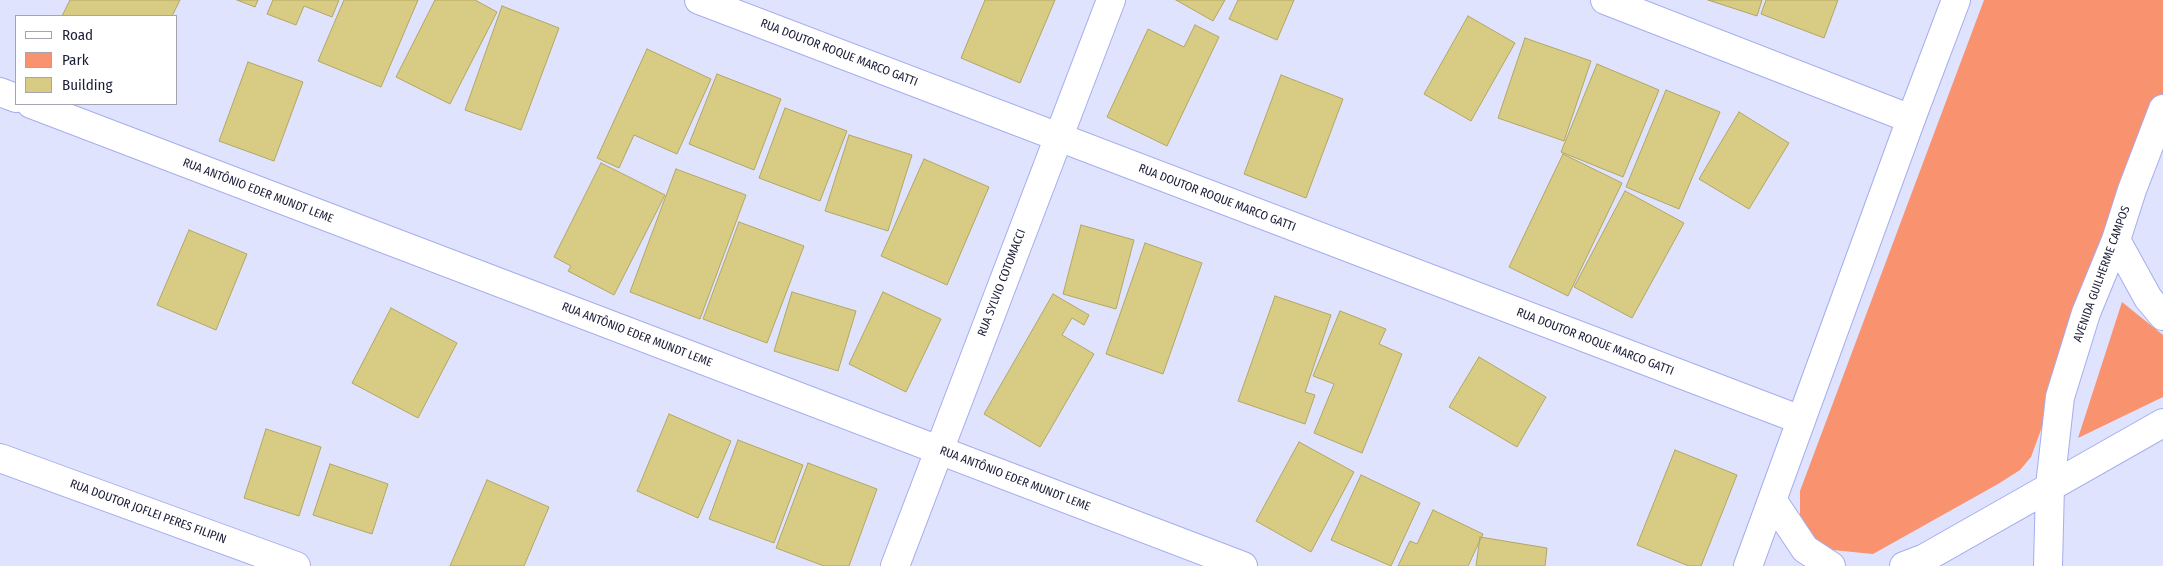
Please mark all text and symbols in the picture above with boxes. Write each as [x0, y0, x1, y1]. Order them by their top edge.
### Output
legend [15, 15, 178, 105]
street label: RUA DOUTOR ROQUE MARCO GATTI [758, 16, 920, 90]
text: Road [62, 26, 93, 44]
text: Park [62, 51, 89, 69]
text: Building [62, 76, 113, 94]
street label: RUA ANTÔNIO EDER MUNDT LEME [181, 156, 335, 226]
street label: RUA DOUTOR ROQUE MARCO GATTI [1136, 161, 1298, 235]
street label: AVENIDA GUILHERME CAMPOS [2071, 204, 2133, 344]
street label: RUA SYLVIO COTOMACCI [975, 227, 1029, 339]
street label: RUA ANTÔNIO EDER MUNDT LEME [560, 300, 714, 370]
street label: RUA DOUTOR ROQUE MARCO GATTI [1514, 305, 1676, 379]
street label: RUA ANTÔNIO EDER MUNDT LEME [938, 444, 1092, 514]
street label: RUA DOUTOR JOFLEI PERES FILIPIN [68, 477, 228, 547]

